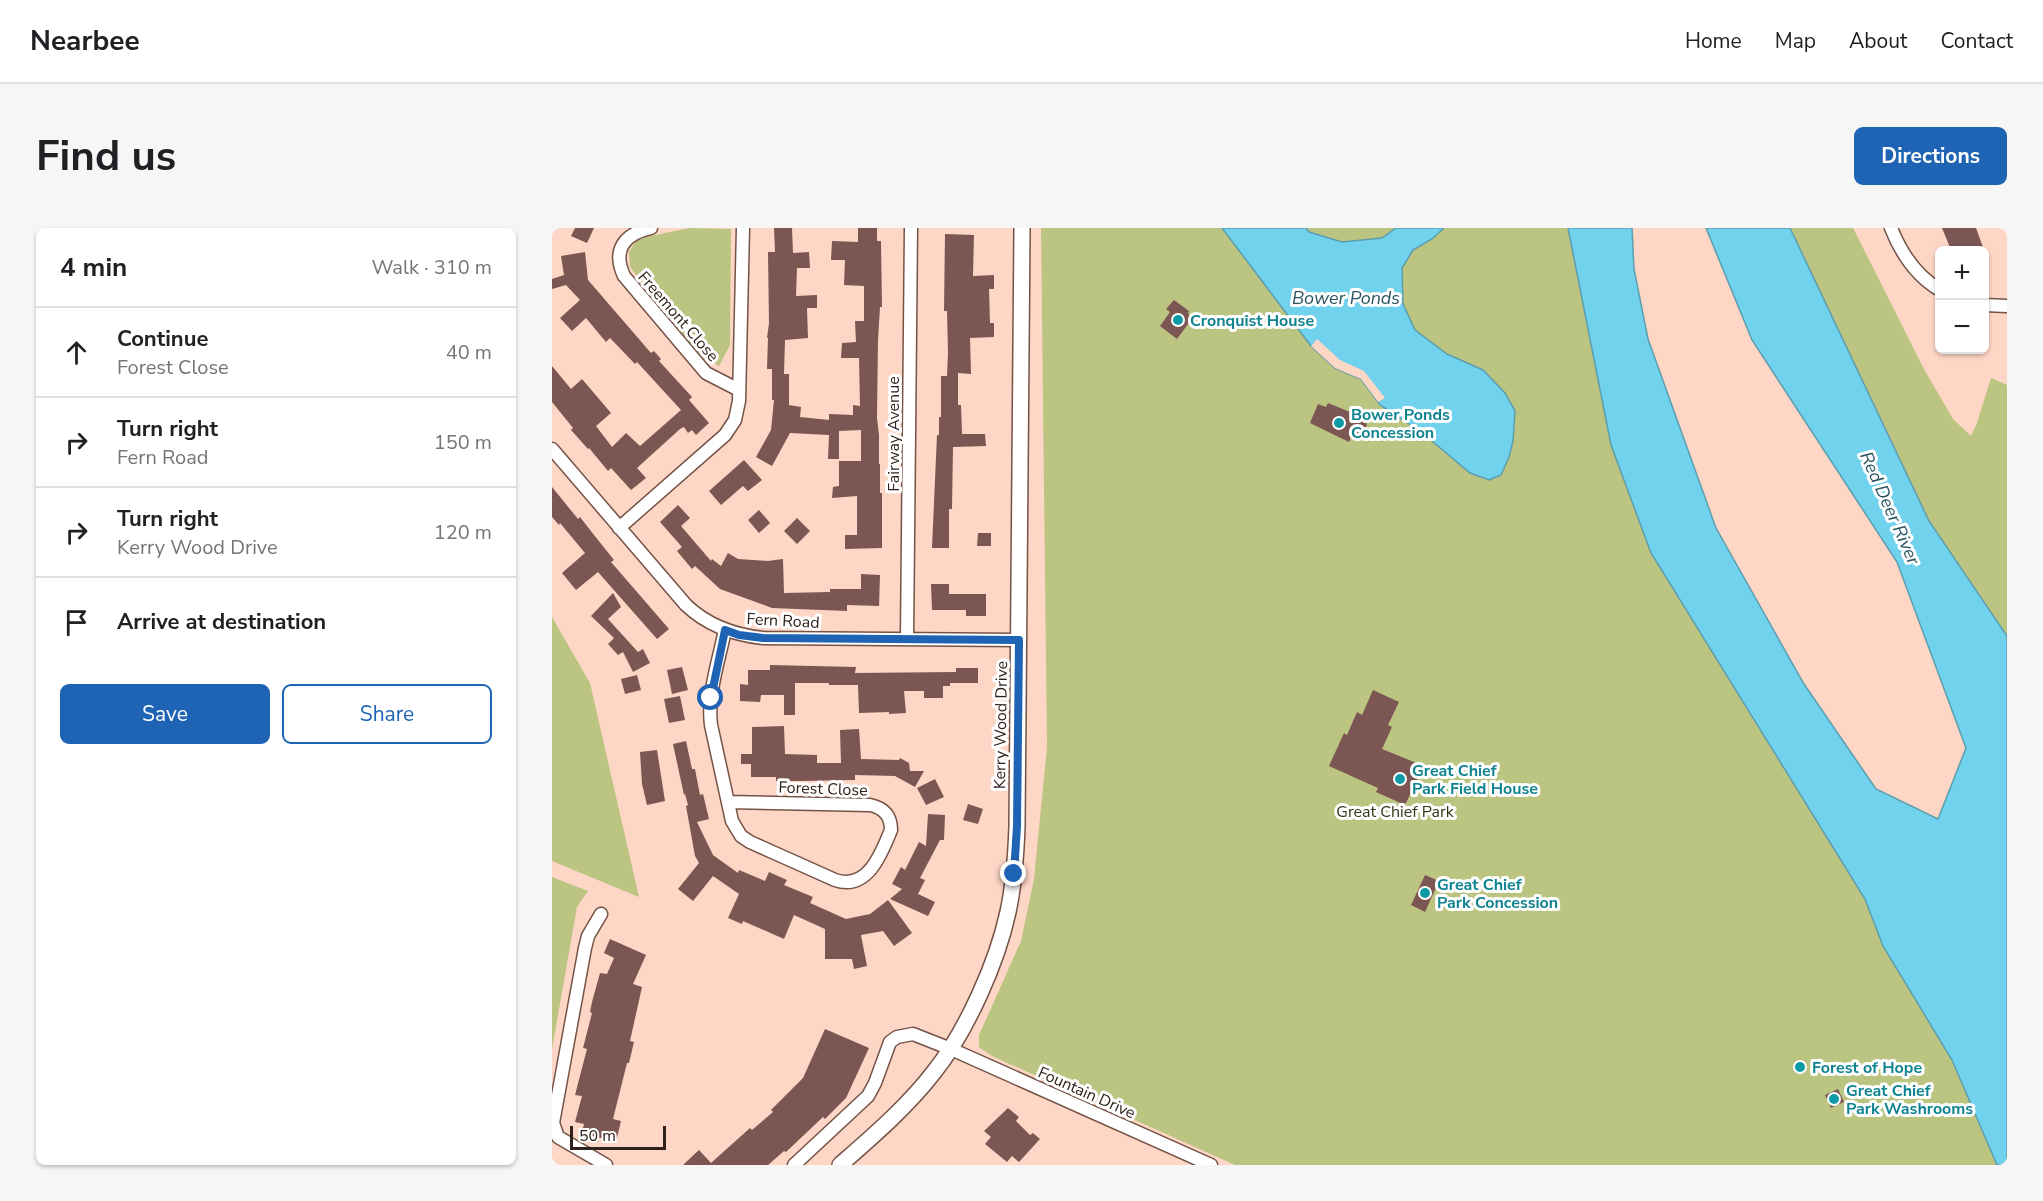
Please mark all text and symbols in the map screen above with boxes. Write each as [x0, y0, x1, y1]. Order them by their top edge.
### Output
text: Nearbee [30, 22, 140, 60]
text: Home [1685, 27, 1742, 55]
text: Map [1775, 27, 1816, 55]
text: About [1849, 27, 1907, 55]
text: Contact [1940, 27, 2013, 55]
button: Directions [1854, 127, 2007, 185]
text: Find us [36, 128, 176, 185]
map controls [1935, 246, 1989, 354]
button: + [1935, 246, 1989, 300]
text: 4 min [60, 250, 127, 285]
text: Walk · 310 m [372, 254, 492, 281]
street label: Freemont Close [633, 267, 724, 367]
water label: Bower Ponds [1292, 286, 1400, 310]
button: − [1935, 300, 1989, 354]
place label: Cronquist House [1190, 310, 1314, 332]
marker: Cronquist House [1171, 313, 1185, 327]
text: Continue [117, 324, 208, 354]
icon: ahead [60, 336, 93, 369]
text: 40 m [446, 339, 492, 366]
text: Forest Close [117, 354, 229, 381]
street label: Fairway Avenue [883, 376, 905, 492]
place label: Bower Ponds Concession [1351, 404, 1450, 444]
text: Turn right [117, 414, 218, 444]
marker: Bower Ponds Concession [1332, 416, 1346, 430]
icon: right [60, 426, 93, 459]
text: 150 m [434, 429, 492, 456]
text: Fern Road [117, 444, 208, 471]
water label: Red Deer River [1854, 448, 1926, 569]
text: Turn right [117, 504, 218, 534]
icon: right [60, 516, 93, 549]
text: 120 m [434, 519, 492, 546]
text: Kerry Wood Drive [117, 534, 278, 561]
icon: arrive [60, 606, 93, 639]
text: Arrive at destination [117, 607, 326, 637]
street label: Fern Road [746, 608, 820, 634]
street label: Kerry Wood Drive [989, 661, 1013, 789]
button: Save [60, 684, 270, 744]
button: Share [282, 684, 492, 744]
route start [697, 684, 723, 710]
place label: Great Chief Park Field House [1412, 760, 1538, 800]
marker: Great Chief Park Field House [1393, 772, 1407, 786]
street label: Forest Close [778, 776, 868, 802]
park label: Great Chief Park [1336, 801, 1455, 823]
route end [1000, 860, 1026, 886]
place label: Great Chief Park Concession [1437, 874, 1558, 914]
marker: Great Chief Park Concession [1418, 886, 1432, 900]
place label: Forest of Hope [1812, 1057, 1922, 1079]
marker: Forest of Hope [1793, 1060, 1807, 1074]
street label: Fountain Drive [1034, 1062, 1139, 1124]
place label: Great Chief Park Washrooms [1846, 1080, 1973, 1120]
marker: Great Chief Park Washrooms [1827, 1092, 1841, 1106]
scale bar [570, 1123, 666, 1150]
text: 50 m [579, 1125, 616, 1147]

